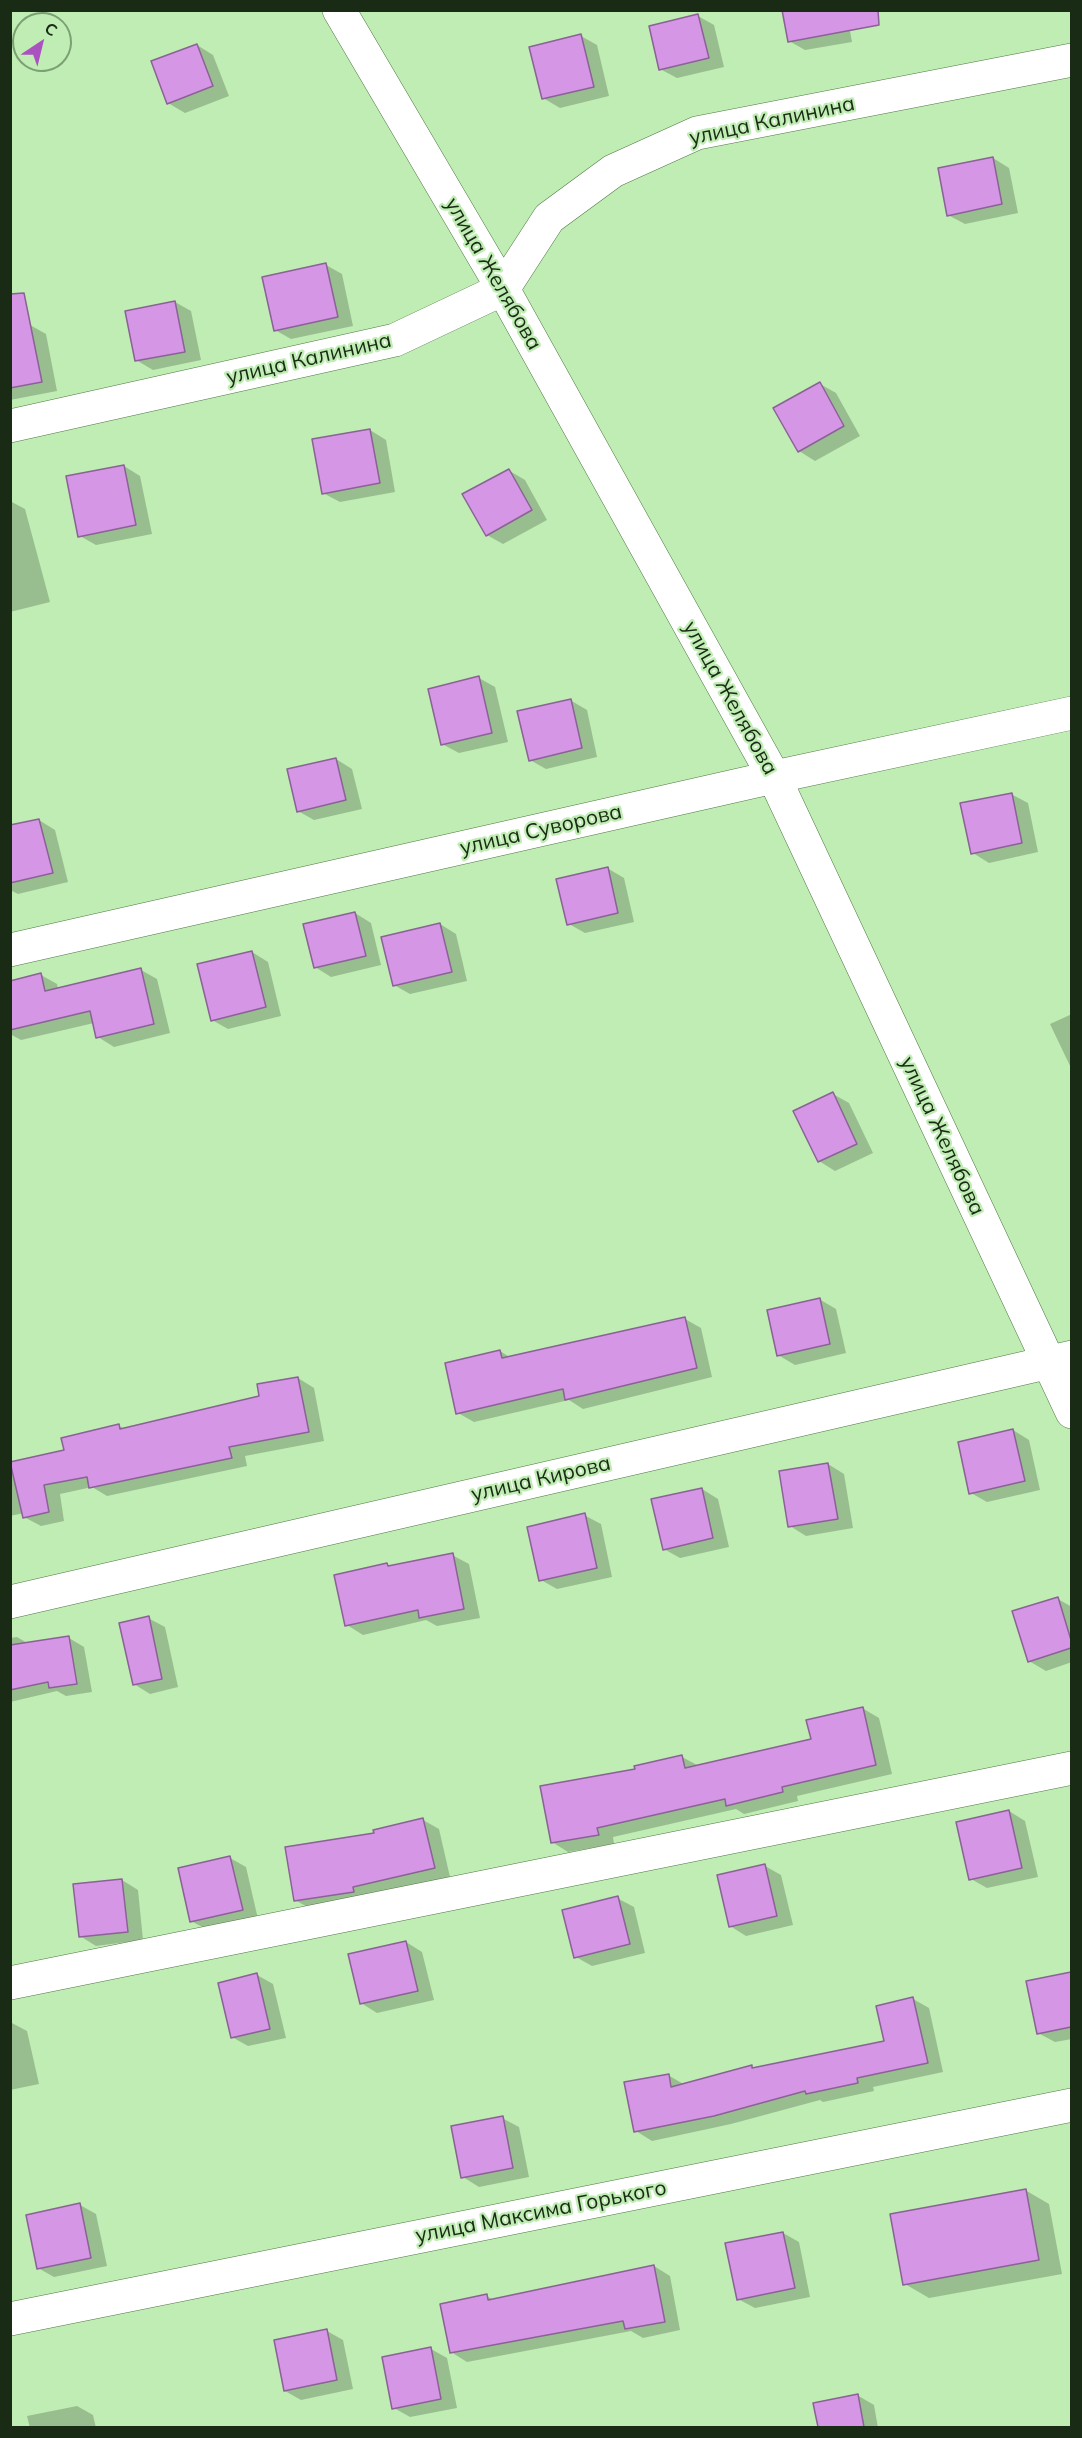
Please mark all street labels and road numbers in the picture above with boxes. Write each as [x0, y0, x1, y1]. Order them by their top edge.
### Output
street label: улица Калинина [687, 91, 857, 151]
street label: улица Желябова [439, 193, 547, 355]
street label: улица Калинина [224, 328, 394, 390]
street label: улица Желябова [677, 617, 783, 779]
street label: улица Суворова [458, 799, 624, 861]
street label: улица Желябова [894, 1053, 990, 1219]
street label: улица Кирова [469, 1451, 613, 1507]
street label: улица Максима Горького [413, 2175, 669, 2249]

